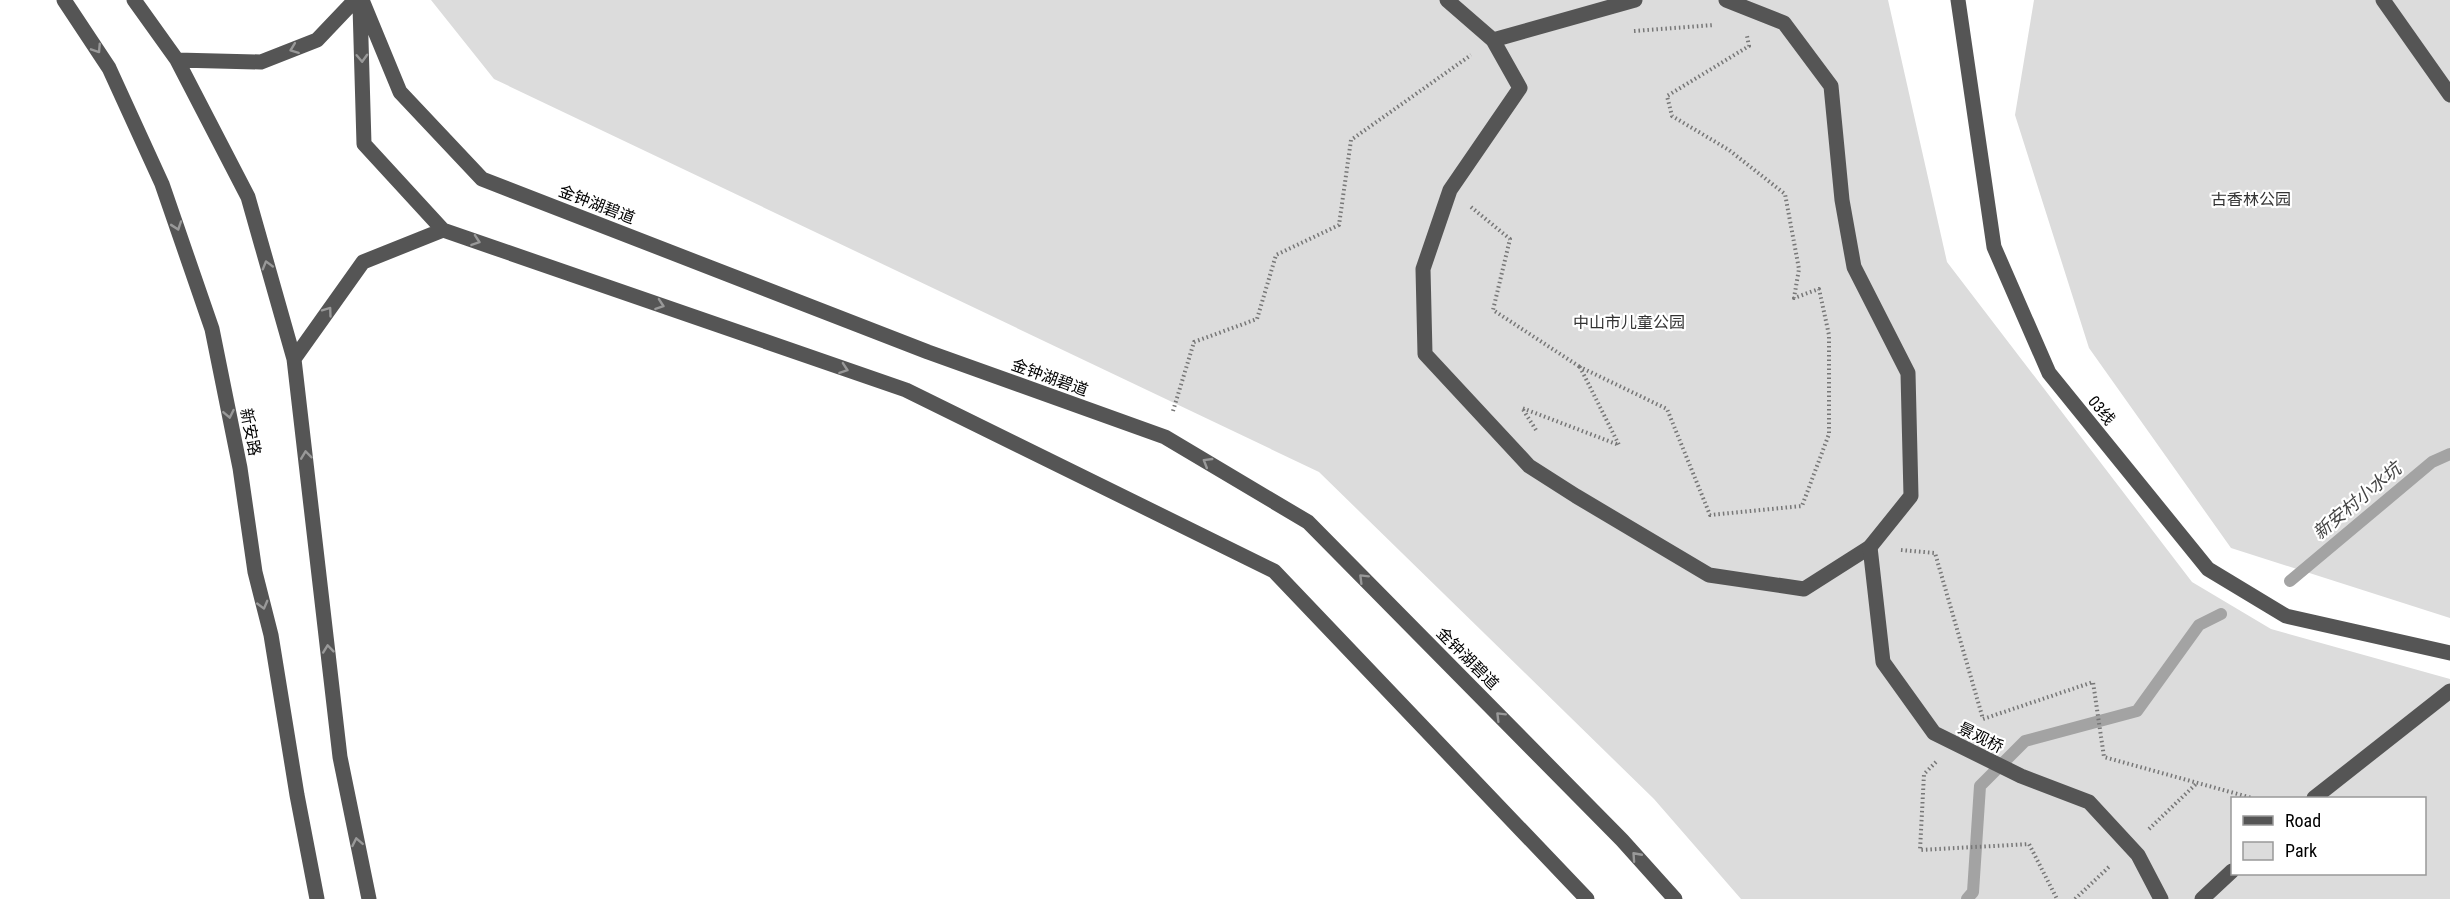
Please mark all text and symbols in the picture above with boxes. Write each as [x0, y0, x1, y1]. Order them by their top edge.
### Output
one-way arrow [290, 42, 301, 54]
one-way arrow [89, 43, 101, 53]
one-way arrow [355, 54, 368, 63]
street label: 金钟湖碧道 [556, 181, 638, 228]
park label: 古香林公园 [2211, 190, 2291, 209]
one-way arrow [169, 220, 182, 231]
one-way arrow [470, 234, 481, 247]
one-way arrow [262, 260, 274, 271]
one-way arrow [654, 297, 665, 310]
one-way arrow [321, 307, 332, 318]
park label: 中山市儿童公园 [1573, 313, 1685, 332]
street label: 金钟湖碧道 [1009, 355, 1091, 400]
one-way arrow [839, 361, 849, 374]
street label: 03线 [2084, 392, 2119, 429]
street label: 新安路 [237, 407, 264, 457]
one-way arrow [222, 408, 235, 418]
one-way arrow [300, 451, 313, 460]
water label: 新安村小水坑 [2309, 456, 2407, 543]
one-way arrow [1203, 458, 1213, 470]
one-way arrow [1359, 574, 1370, 585]
one-way arrow [256, 600, 269, 610]
street label: 金钟湖碧道 [1433, 623, 1503, 693]
one-way arrow [323, 644, 335, 654]
one-way arrow [1496, 713, 1507, 724]
street label: 景观桥 [1955, 718, 2007, 757]
legend [2231, 797, 2426, 875]
text: Road [2285, 810, 2321, 831]
one-way arrow [352, 837, 365, 847]
text: Park [2285, 840, 2317, 861]
one-way arrow [1632, 852, 1643, 862]

